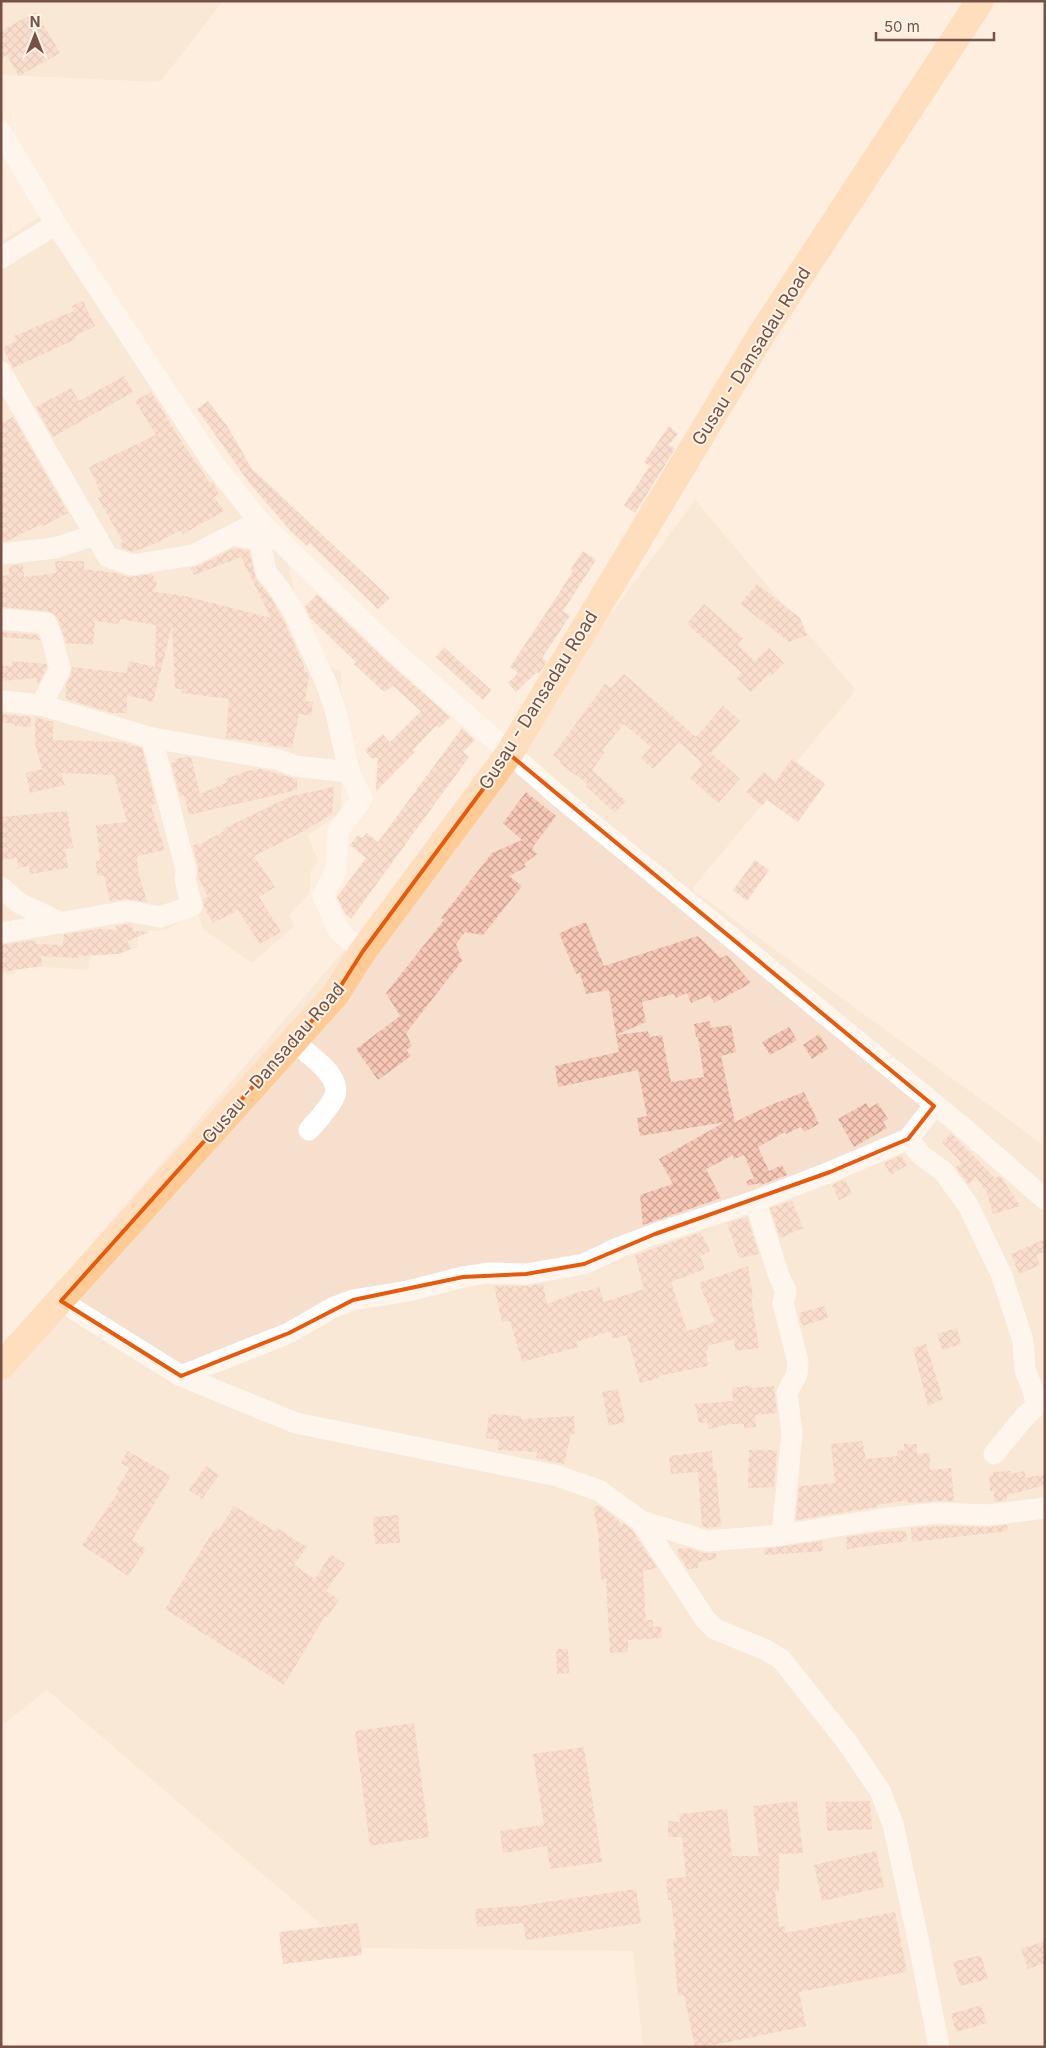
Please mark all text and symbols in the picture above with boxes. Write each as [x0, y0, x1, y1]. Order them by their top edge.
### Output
north arrow [10, 10, 60, 60]
scale bar [876, 10, 994, 42]
text: N [30, 13, 40, 30]
text: 50 m [884, 17, 920, 36]
street label: Gusau - Dansadau Road [687, 263, 815, 449]
street label: Gusau - Dansadau Road [474, 607, 602, 793]
street label: Gusau - Dansadau Road [197, 978, 349, 1148]

